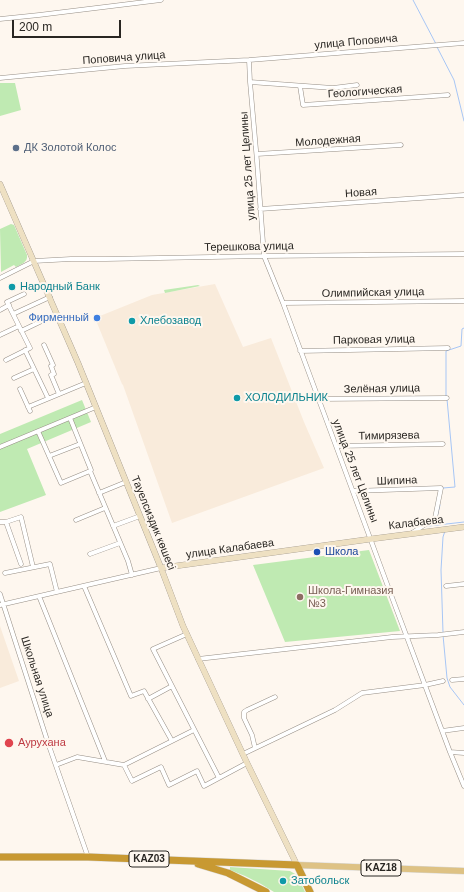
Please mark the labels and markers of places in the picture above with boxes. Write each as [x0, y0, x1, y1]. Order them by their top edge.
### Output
place label: ДК Золотой Колос [24, 141, 117, 155]
marker: ДК Золотой Колос [11, 143, 21, 153]
place label: Народный Банк [20, 280, 100, 294]
marker: Народный Банк [7, 282, 17, 292]
place label: Фирменный [28, 311, 89, 325]
marker: Фирменный [92, 313, 102, 323]
place label: Хлебозавод [140, 314, 201, 328]
marker: Хлебозавод [127, 316, 137, 326]
place label: ХОЛОДИЛЬНИК [245, 391, 328, 405]
marker: ХОЛОДИЛЬНИК [232, 393, 242, 403]
place label: Школа [325, 545, 358, 559]
marker: Школа [312, 547, 322, 557]
place label: Школа-Гимназия №3 [308, 584, 393, 610]
marker: Школа-Гимназия №3 [295, 592, 305, 602]
place label: Аурухана [18, 736, 66, 750]
marker: Аурухана [3, 737, 15, 749]
place label: Затобольск [291, 874, 349, 888]
marker: Затобольск [278, 876, 288, 886]

